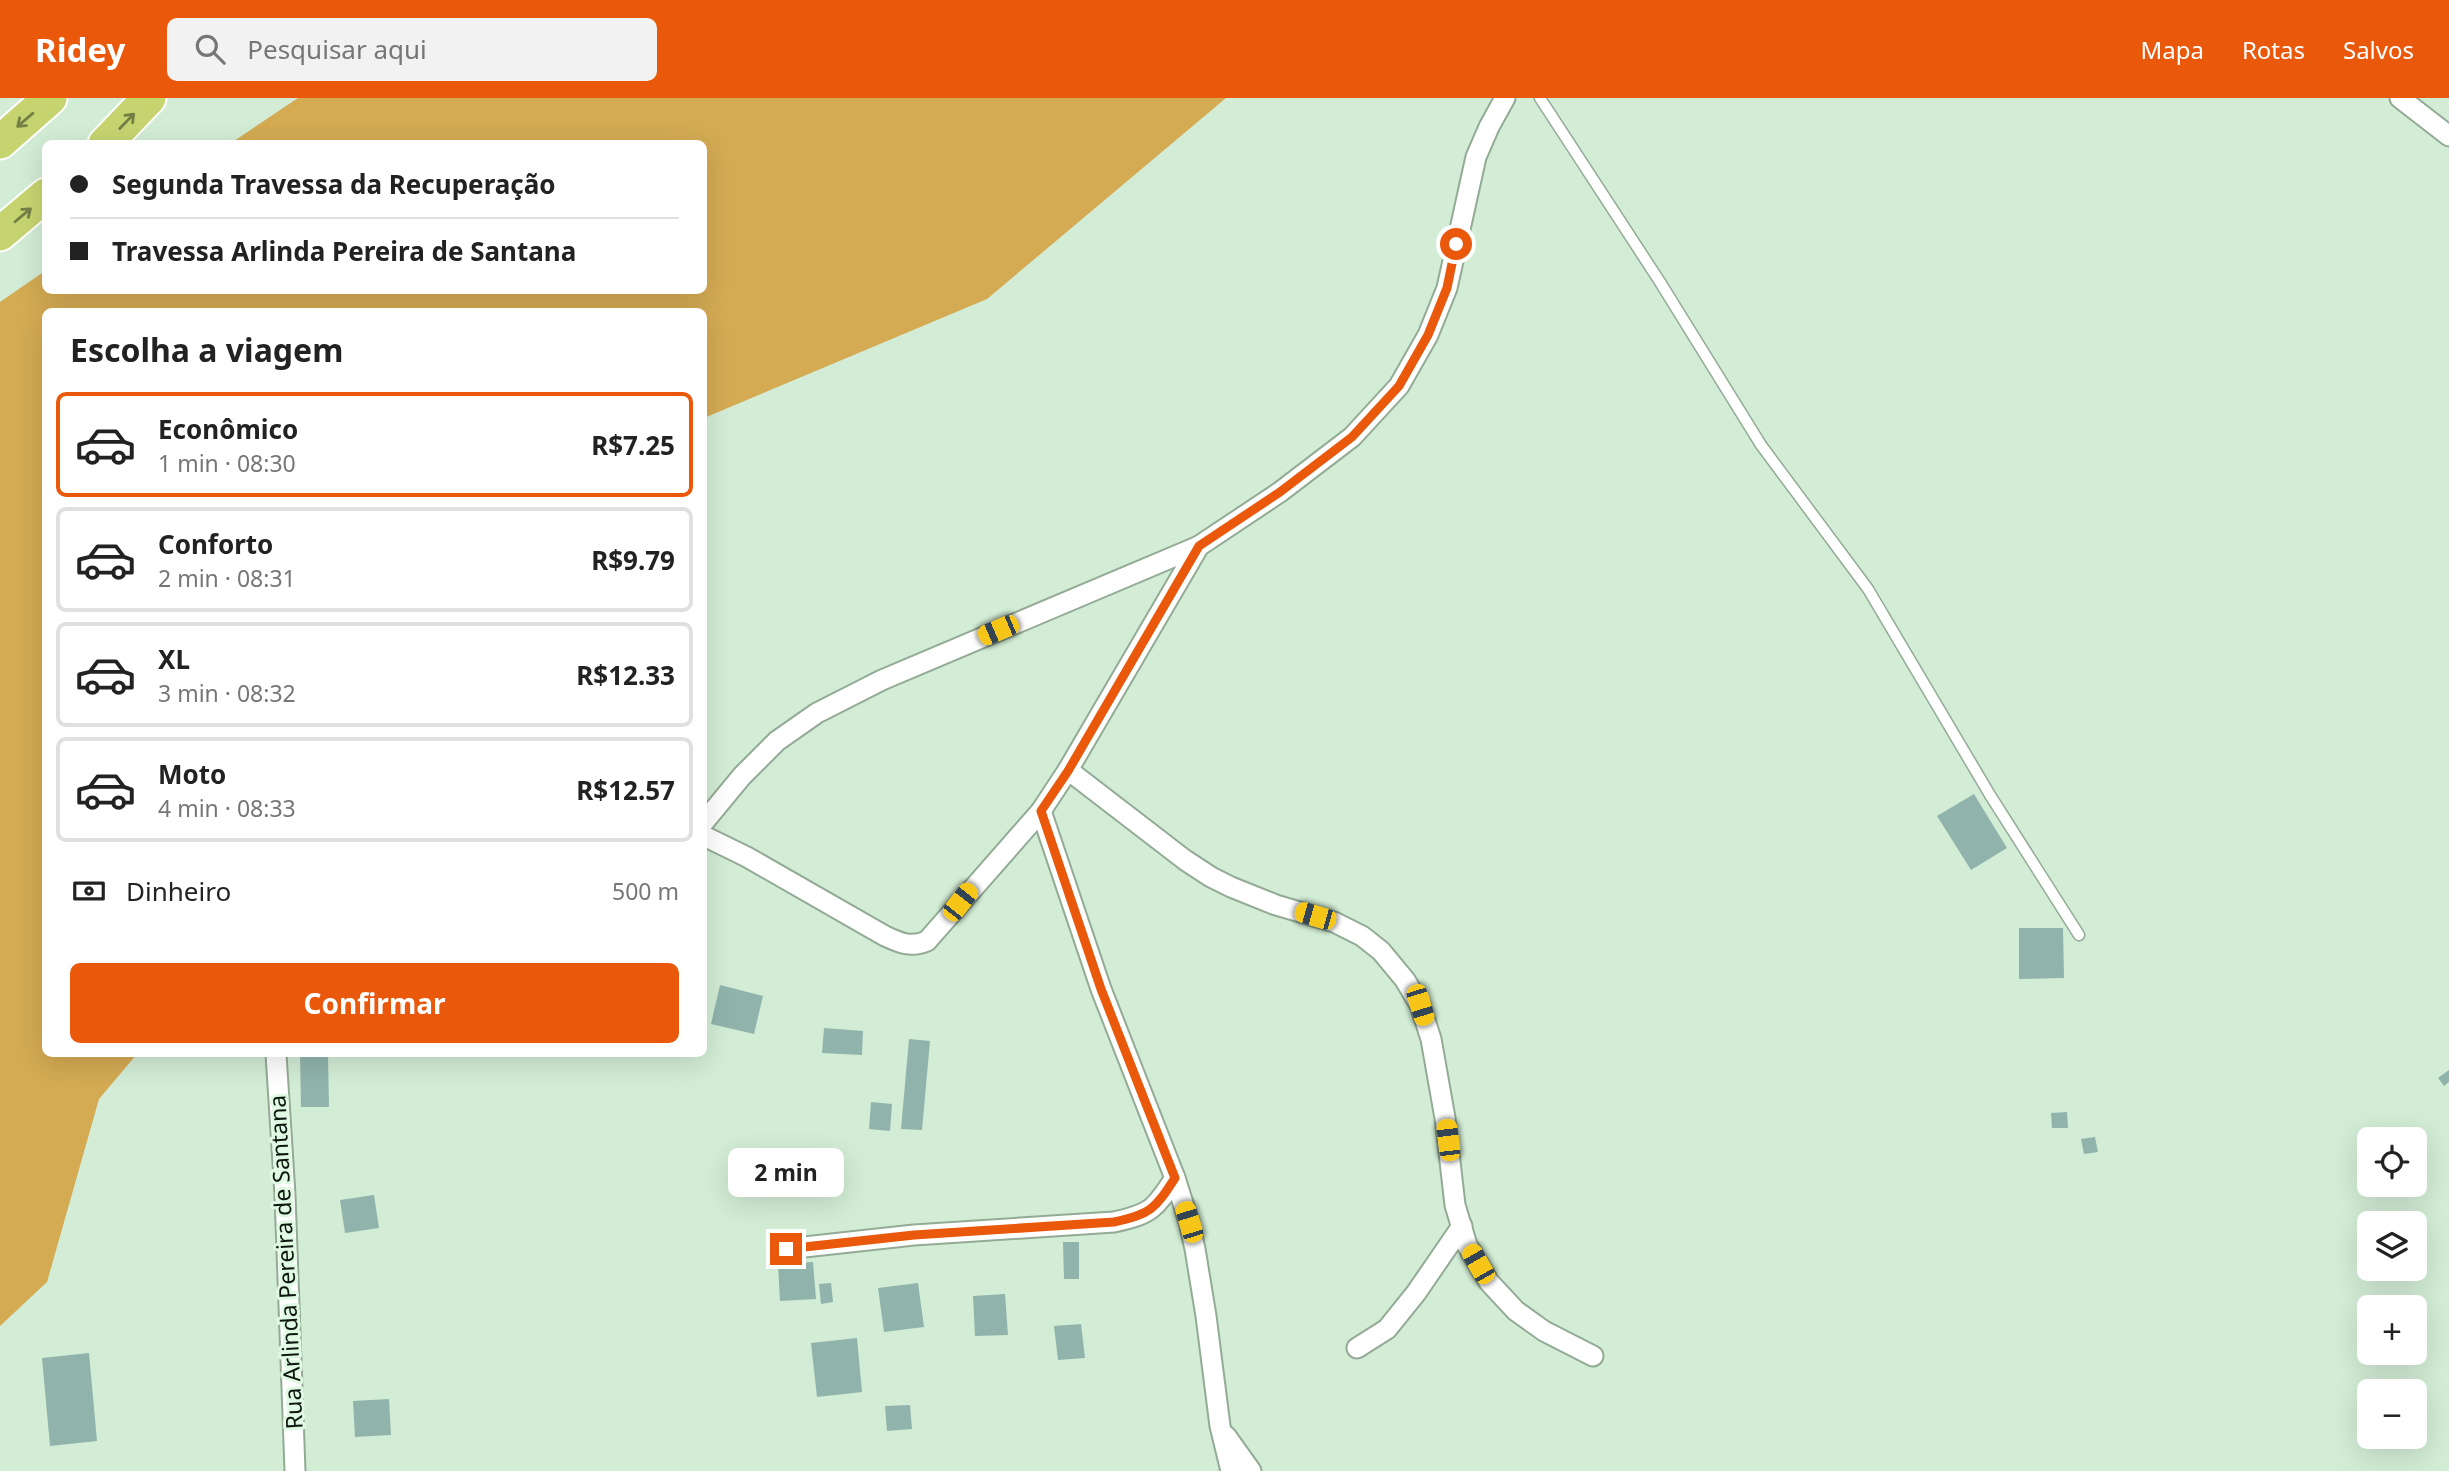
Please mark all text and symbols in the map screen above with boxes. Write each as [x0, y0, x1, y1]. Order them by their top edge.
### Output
search box [167, 18, 657, 81]
text: Ridey [35, 27, 125, 72]
icon: search [191, 30, 229, 68]
text: Pesquisar aqui [247, 31, 427, 67]
text: Mapa [2140, 33, 2204, 66]
text: Rotas [2242, 33, 2305, 66]
text: Salvos [2343, 33, 2414, 66]
one-way arrow [16, 112, 34, 128]
one-way arrow [119, 113, 136, 130]
text: Segunda Travessa da Recuperação [112, 166, 556, 202]
one-way arrow [13, 207, 31, 223]
route start [1440, 228, 1472, 260]
text: Travessa Arlinda Pereira de Santana [112, 233, 576, 269]
text: Escolha a viagem [70, 328, 343, 371]
text: Econômico [158, 411, 298, 447]
icon: car [74, 413, 137, 476]
text: R$7.25 [591, 427, 675, 463]
text: 1 min · 08:30 [158, 447, 296, 479]
text: Conforto [158, 526, 273, 562]
icon: car [74, 528, 137, 591]
text: R$9.79 [591, 542, 675, 578]
text: 2 min · 08:31 [158, 562, 296, 594]
car [975, 612, 1022, 648]
text: XL [158, 641, 190, 677]
icon: car [74, 643, 137, 706]
text: R$12.33 [576, 657, 675, 693]
text: 3 min · 08:32 [158, 677, 296, 709]
text: Moto [158, 756, 226, 792]
icon: car [74, 758, 137, 821]
text: R$12.57 [576, 772, 675, 808]
text: 4 min · 08:33 [158, 792, 296, 824]
icon: cash [70, 872, 108, 910]
text: Dinheiro [126, 873, 231, 909]
text: 500 m [612, 875, 679, 907]
car [939, 879, 982, 925]
car [1292, 900, 1339, 932]
button: Confirmar [70, 963, 679, 1043]
car [1404, 982, 1437, 1028]
street label: Rua Arlinda Pereira de Santana [260, 1094, 310, 1430]
car [1436, 1118, 1461, 1162]
map controls [2357, 1127, 2427, 1449]
button: locate [2357, 1127, 2427, 1197]
callout: 2 min [728, 1148, 844, 1196]
text: 2 min [754, 1156, 818, 1188]
car [1173, 1199, 1206, 1245]
button: layers [2357, 1211, 2427, 1281]
route end [770, 1233, 802, 1265]
car [1459, 1241, 1498, 1287]
button: + [2357, 1295, 2427, 1365]
button: − [2357, 1379, 2427, 1449]

